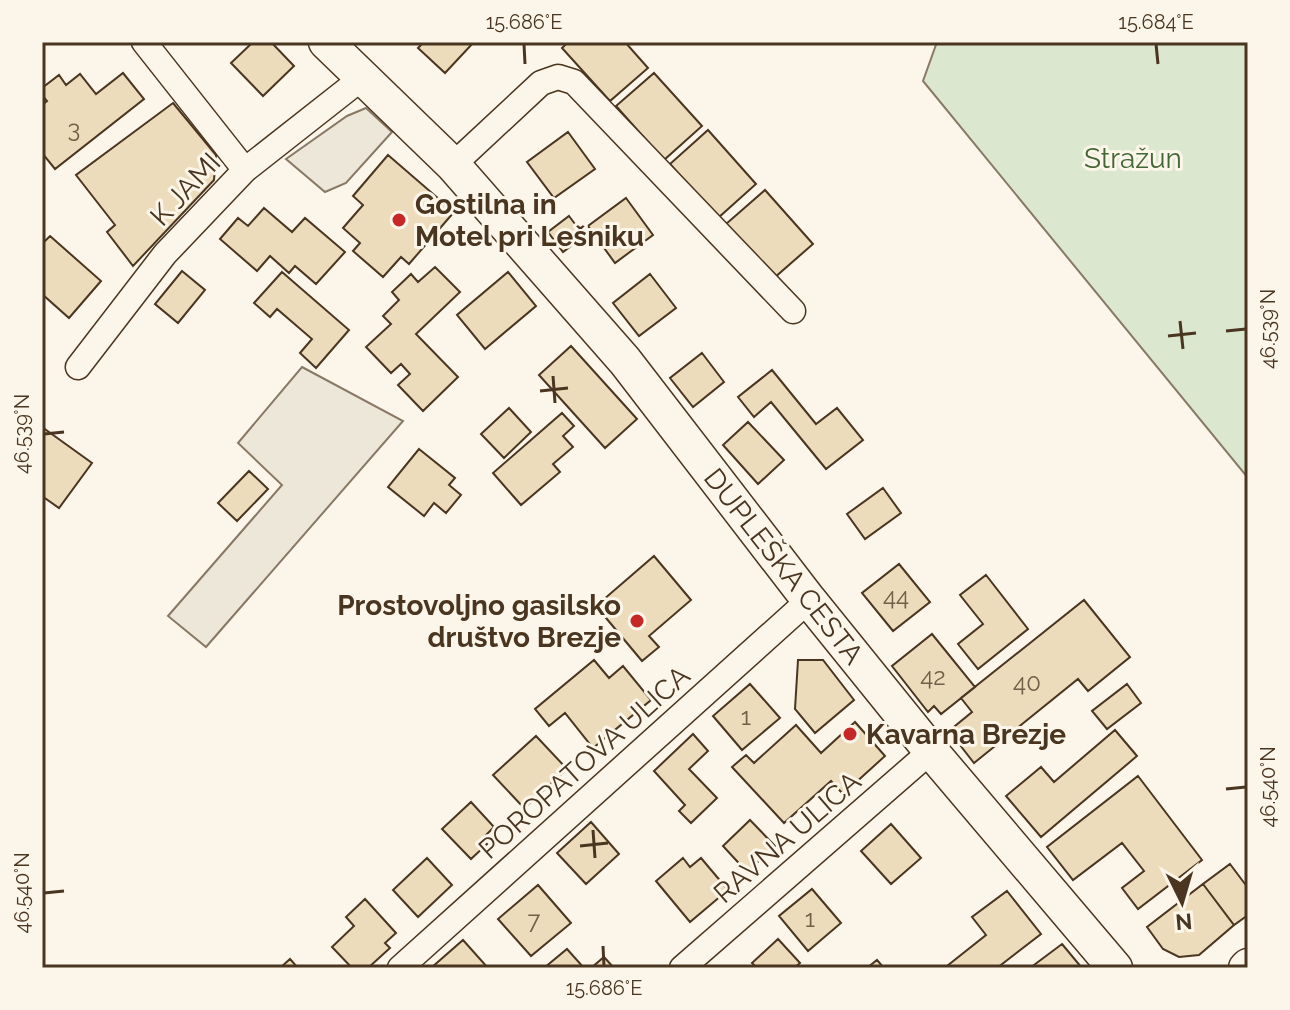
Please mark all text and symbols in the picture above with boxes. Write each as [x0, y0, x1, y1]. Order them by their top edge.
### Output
text: 15.686°E [486, 10, 562, 34]
text: 15.684°E [1118, 10, 1194, 34]
house number: 3 [68, 114, 80, 143]
park label: Stražun [1084, 142, 1182, 175]
street label: K JAMI [143, 146, 227, 233]
place label: Gostilna in Motel pri Lešniku [415, 188, 644, 253]
marker: Gostilna in Motel pri Lešniku [390, 211, 408, 229]
text: 46.539°N [1256, 289, 1280, 369]
text: 46.539°N [10, 394, 34, 474]
street label: DUPLEŠKA CESTA [697, 461, 871, 671]
house number: 44 [883, 582, 909, 611]
place label: Prostovoljno gasilsko društvo Brezje [337, 589, 621, 654]
marker: Prostovoljno gasilsko društvo Brezje [628, 612, 646, 630]
street label: POROPATOVA ULICA [472, 659, 697, 866]
house number: 42 [920, 662, 946, 691]
house number: 40 [1013, 668, 1041, 697]
house number: 1 [741, 702, 751, 731]
place label: Kavarna Brezje [866, 718, 1066, 751]
marker: Kavarna Brezje [841, 725, 859, 743]
text: 46.540°N [1256, 746, 1280, 828]
street label: RAVNA ULICA [707, 765, 867, 910]
text: 46.540°N [10, 852, 34, 934]
north arrow [1142, 862, 1222, 942]
house number: 1 [805, 904, 815, 933]
house number: 7 [528, 906, 541, 935]
text: N [1174, 908, 1193, 936]
text: 15.686°E [566, 976, 642, 1000]

